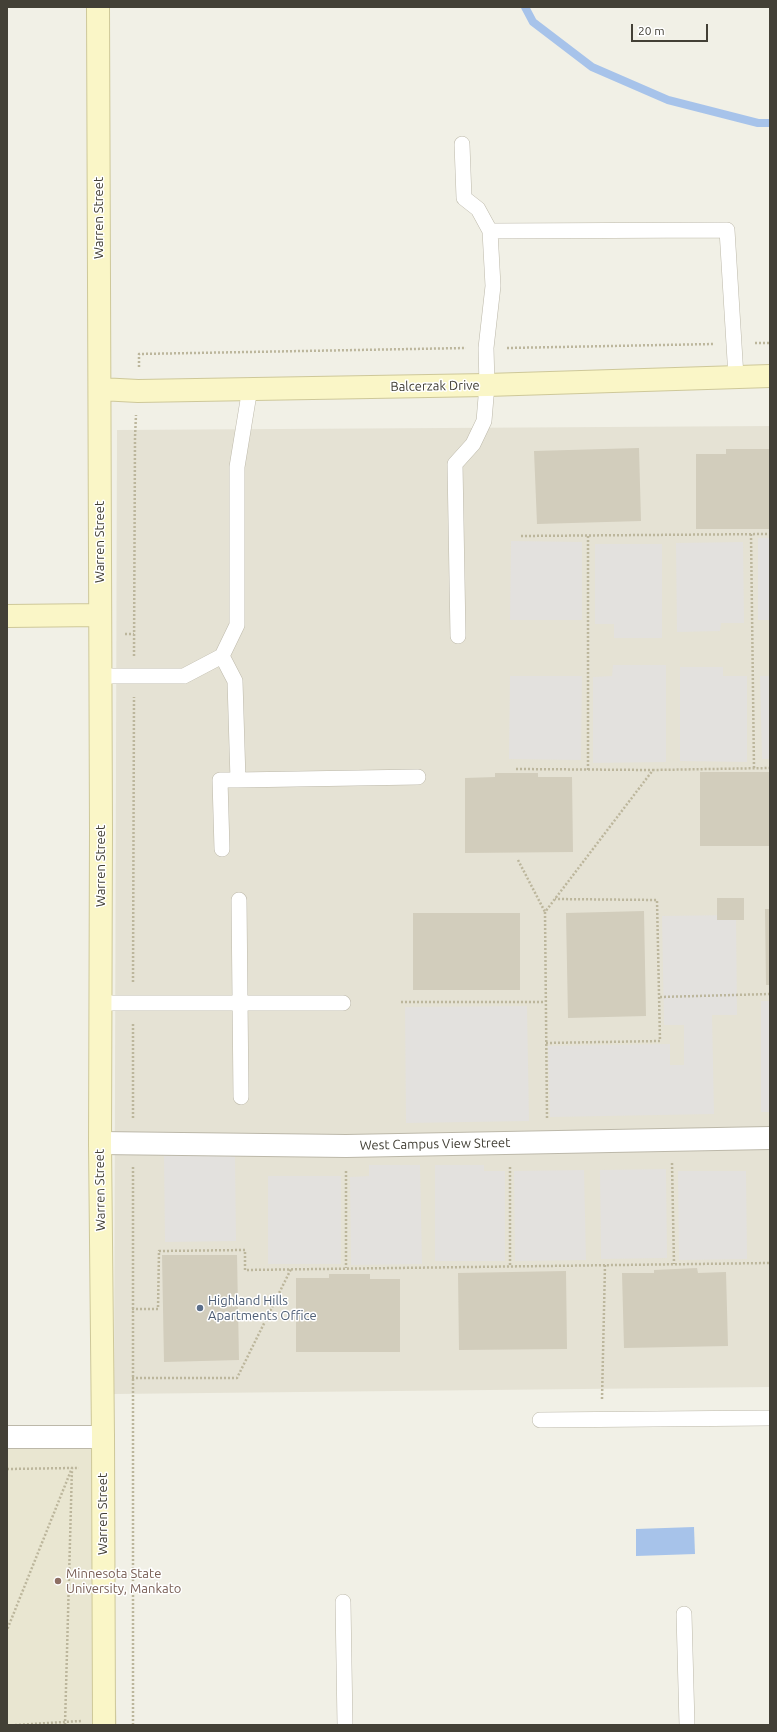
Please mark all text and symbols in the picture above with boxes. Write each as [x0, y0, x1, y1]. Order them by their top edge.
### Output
scale bar [633, 16, 710, 42]
text: 20 m [638, 24, 665, 37]
street label: Warren Street [91, 177, 107, 259]
street label: Balcerzak Drive [390, 377, 480, 395]
street label: Warren Street [92, 501, 108, 583]
street label: Warren Street [93, 825, 109, 907]
street label: West Campus View Street [360, 1135, 510, 1153]
street label: Warren Street [91, 1149, 109, 1231]
place label: Highland Hills Apartments Office [208, 1293, 317, 1324]
marker: Highland Hills Apartments Office [195, 1303, 205, 1313]
street label: Warren Street [95, 1473, 111, 1555]
place label: Minnesota State University, Mankato [66, 1566, 181, 1597]
marker: Minnesota State University, Mankato [53, 1576, 63, 1586]

